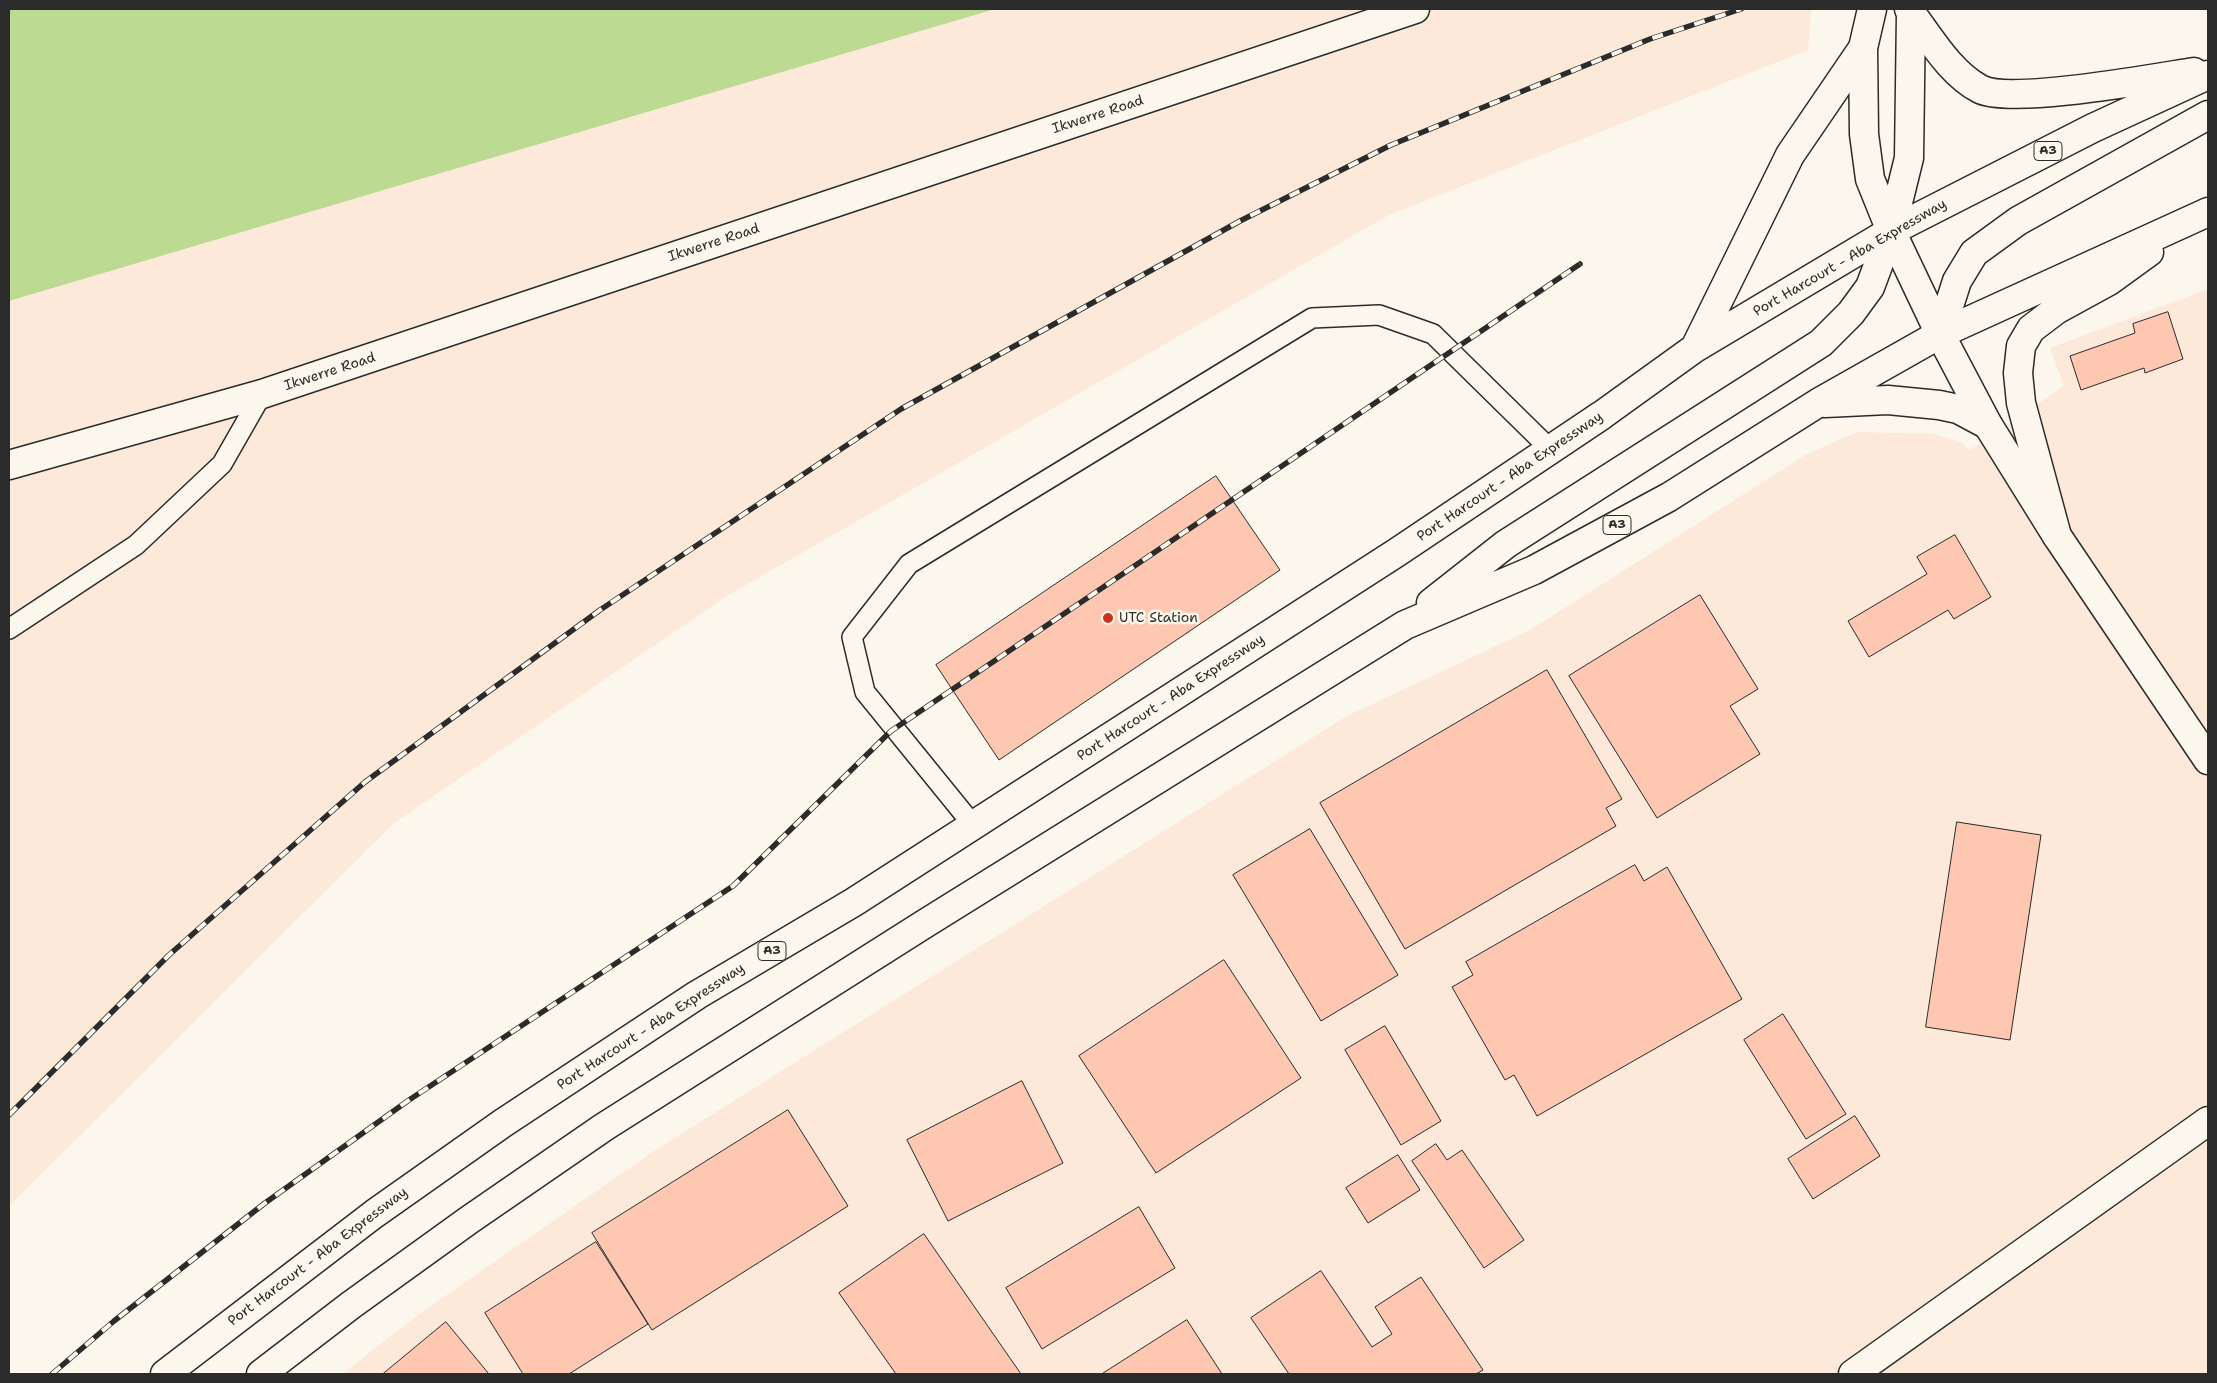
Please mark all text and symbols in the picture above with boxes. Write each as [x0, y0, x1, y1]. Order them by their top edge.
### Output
street label: Ikwerre Road [1050, 92, 1146, 138]
road number: A3 [2034, 142, 2062, 160]
street label: Port Harcourt - Aba Expressway [1750, 196, 1950, 320]
street label: Ikwerre Road [666, 220, 762, 266]
street label: Ikwerre Road [282, 349, 378, 395]
street label: Port Harcourt - Aba Expressway [1414, 408, 1606, 546]
road number: A3 [1603, 516, 1631, 534]
place label: UTC Station [1119, 610, 1198, 626]
marker: UTC Station [1101, 611, 1115, 625]
street label: Port Harcourt - Aba Expressway [1074, 631, 1268, 765]
road number: A3 [758, 941, 786, 960]
street label: Port Harcourt - Aba Expressway [554, 960, 748, 1094]
street label: Port Harcourt - Aba Expressway [225, 1184, 411, 1330]

